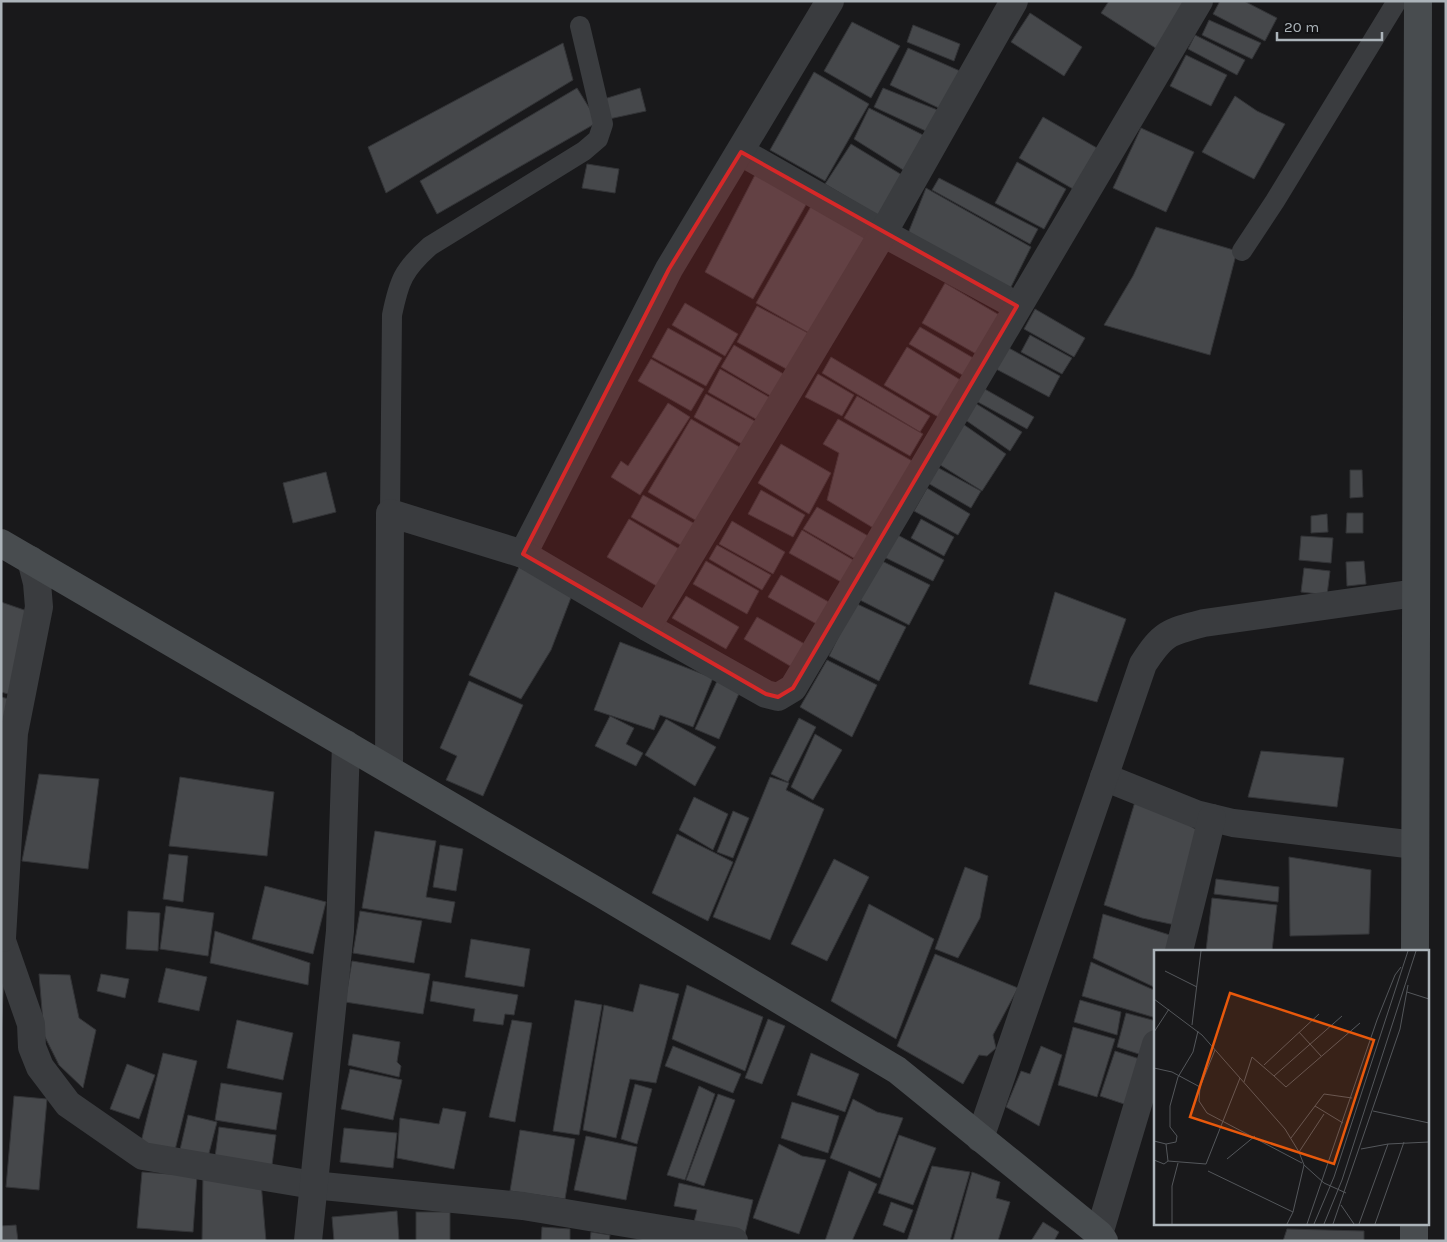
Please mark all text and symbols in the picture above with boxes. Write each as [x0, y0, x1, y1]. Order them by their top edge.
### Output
scale bar [1277, 10, 1382, 42]
text: 20 m [1284, 18, 1319, 36]
inset map [1154, 950, 1430, 1224]

